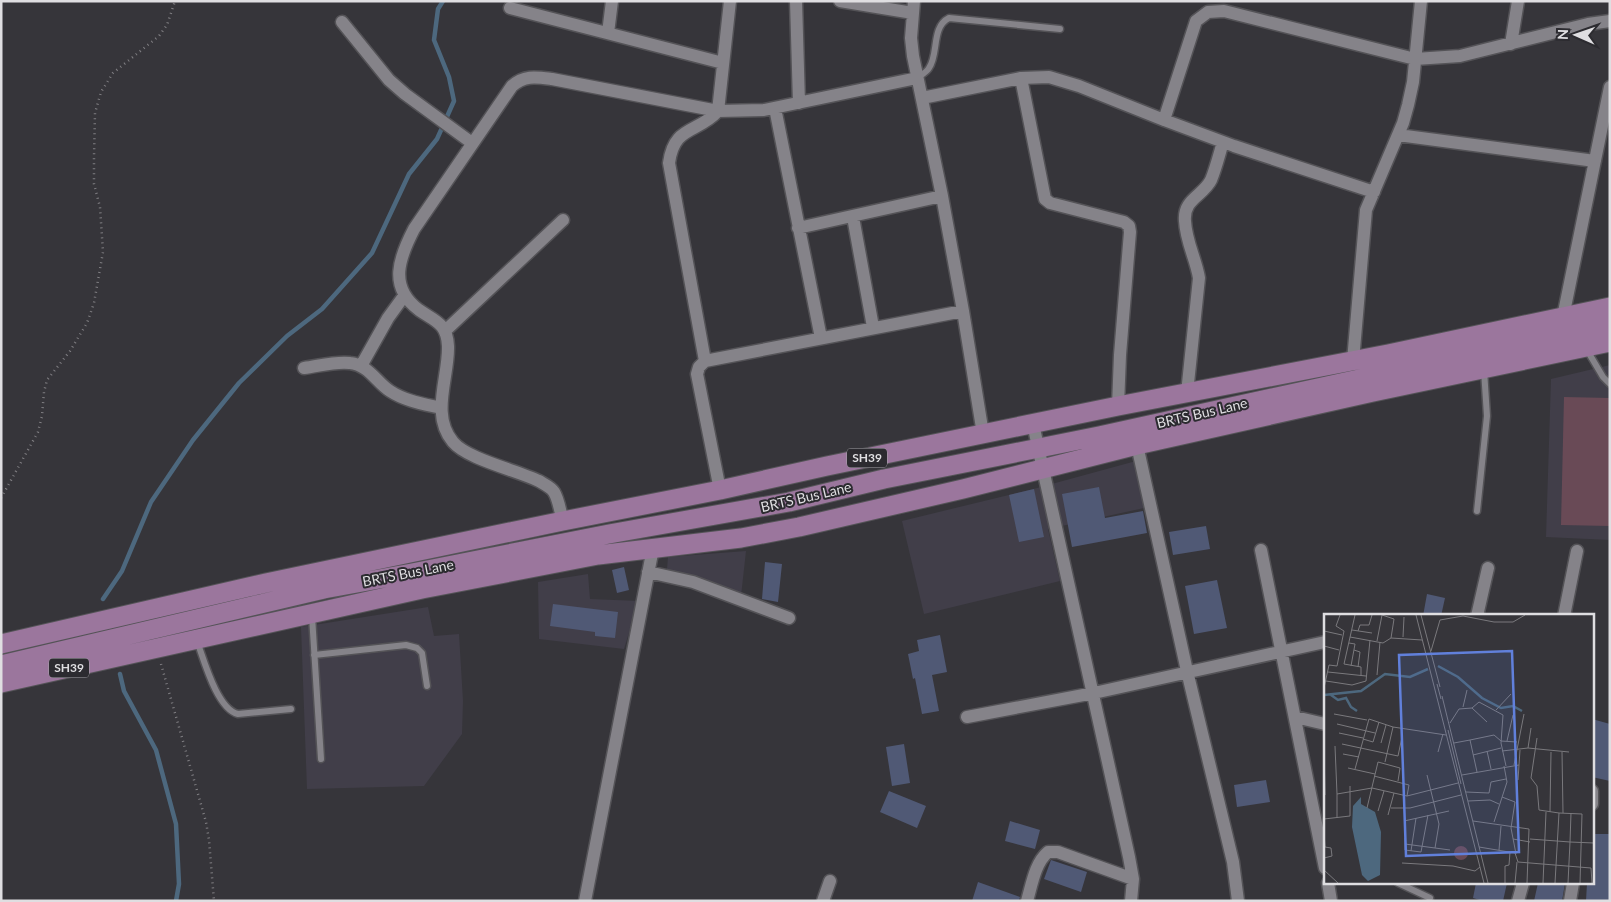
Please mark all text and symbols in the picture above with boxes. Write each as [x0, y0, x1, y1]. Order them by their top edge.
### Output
north arrow [1551, 10, 1601, 60]
text: N [1554, 29, 1571, 40]
street label: BRTS Bus Lane [1155, 394, 1249, 431]
road number: SH39 [847, 448, 887, 468]
street label: BRTS Bus Lane [759, 478, 853, 515]
street label: BRTS Bus Lane [361, 555, 455, 590]
inset map [1324, 614, 1594, 884]
road number: SH39 [49, 658, 89, 678]

